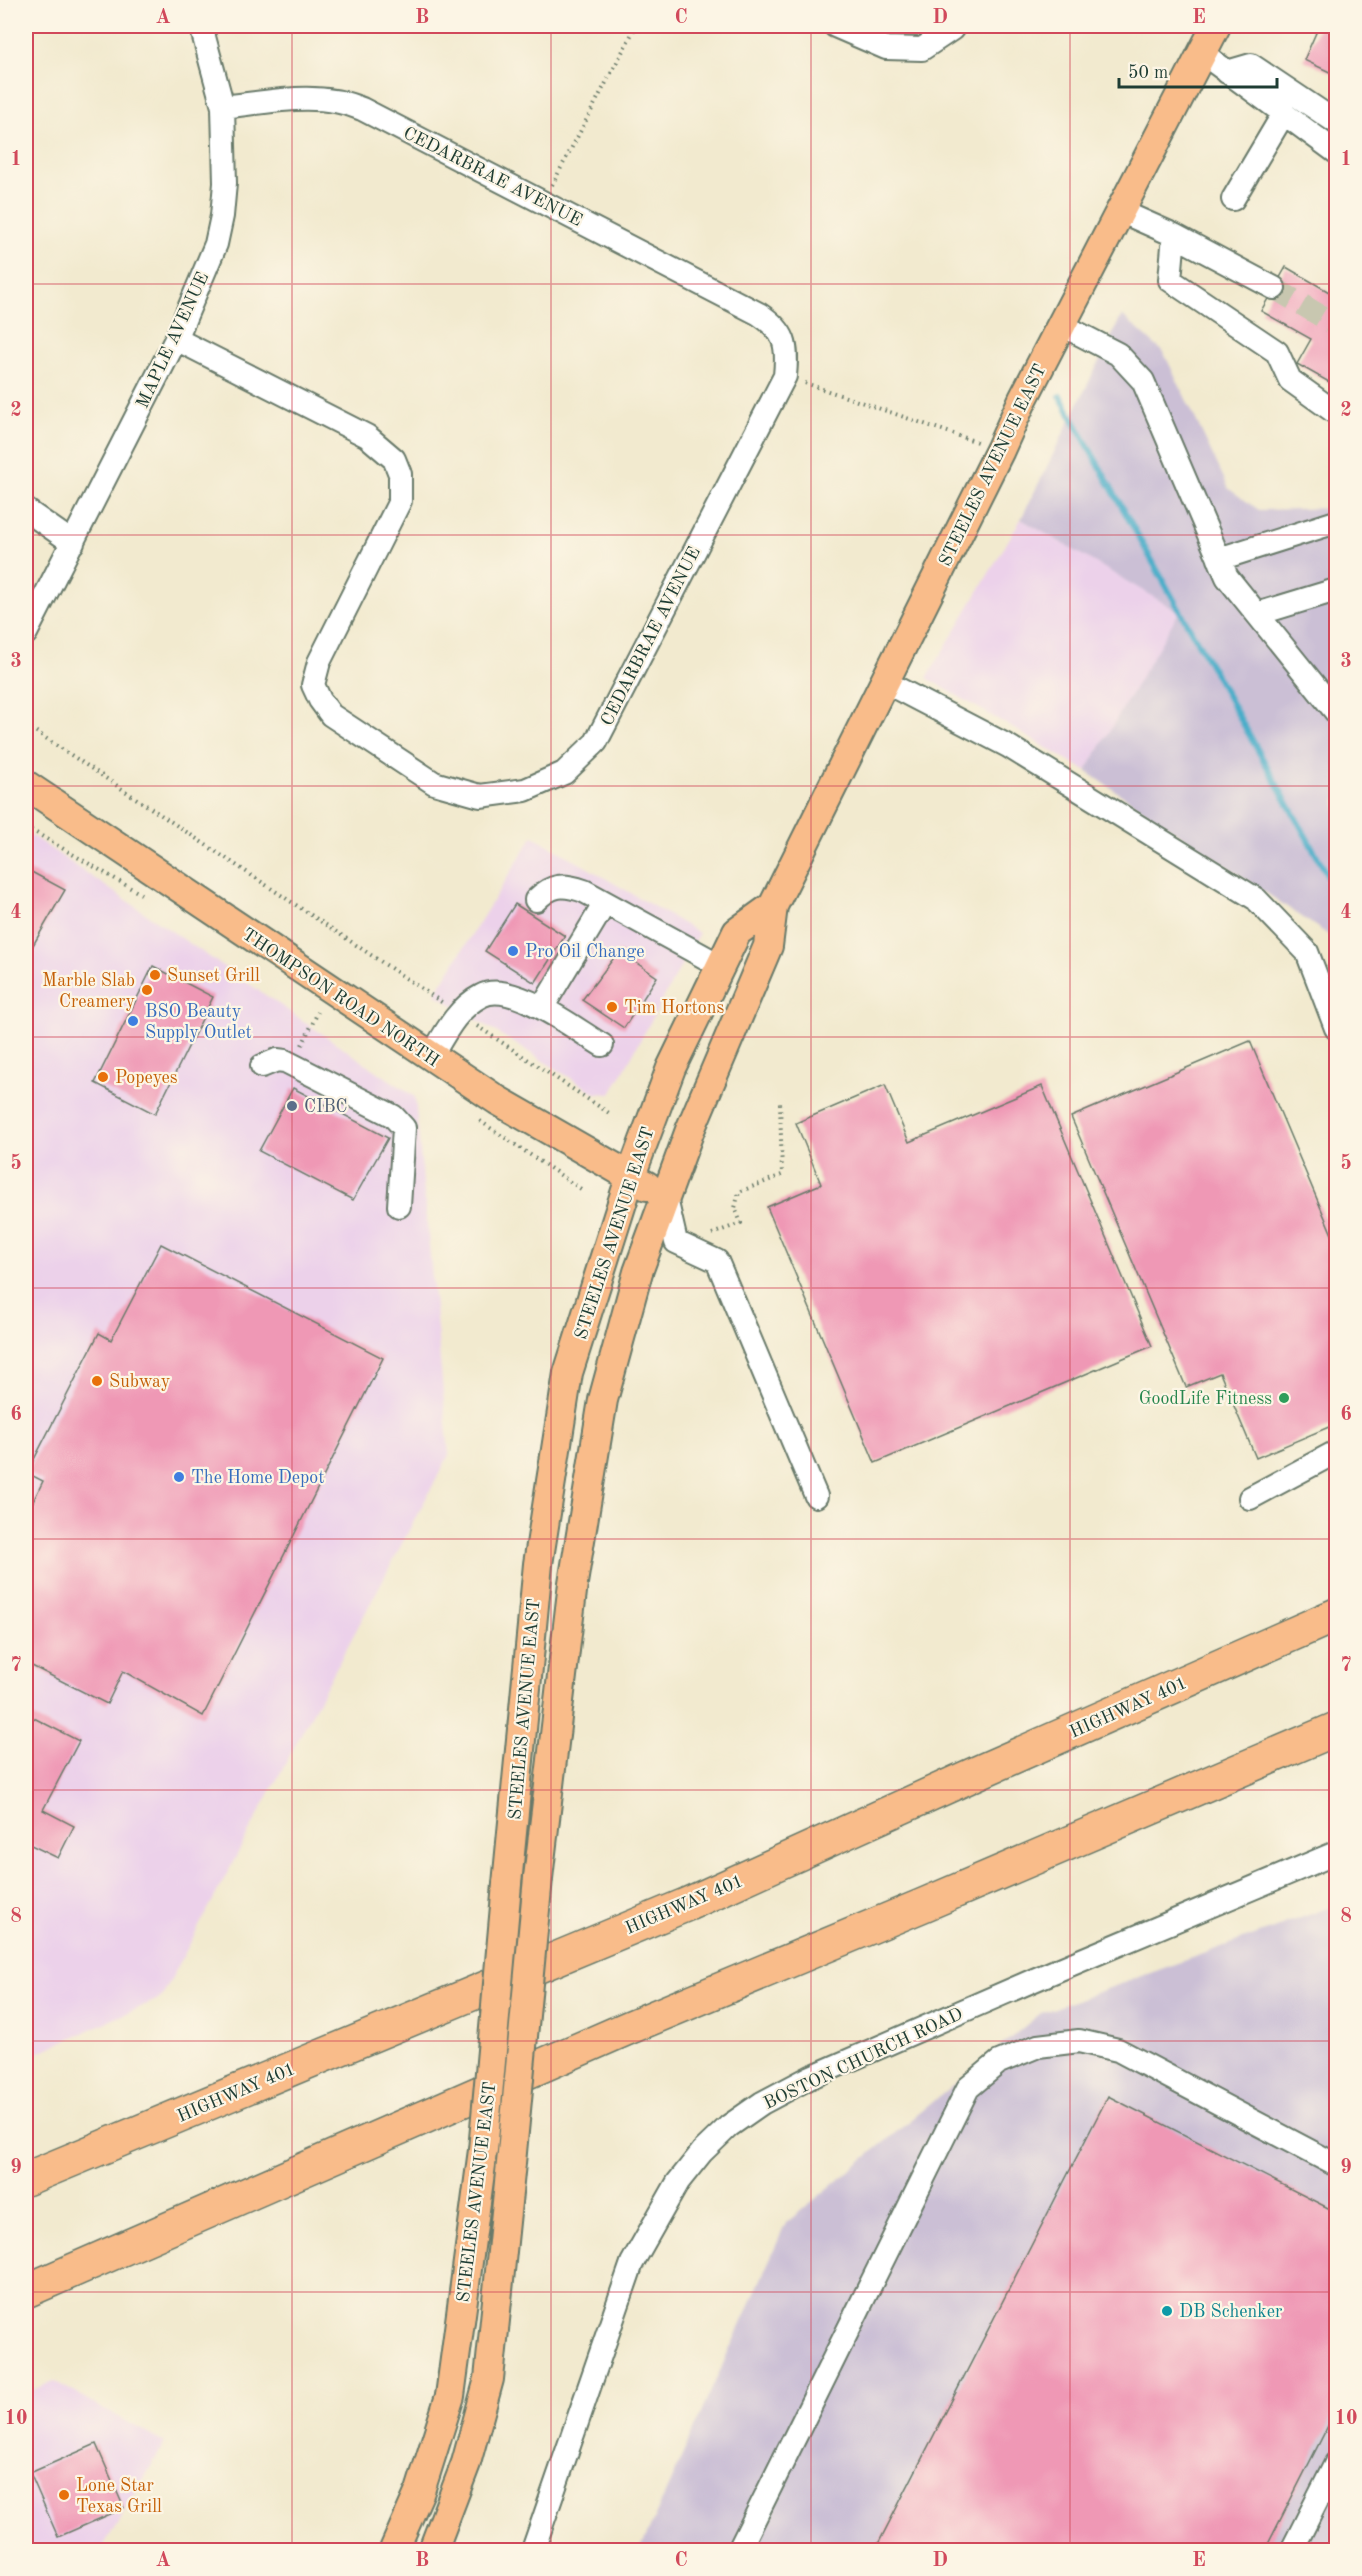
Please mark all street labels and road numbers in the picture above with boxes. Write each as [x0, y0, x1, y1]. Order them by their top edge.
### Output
street label: CEDARBRAE AVENUE [400, 124, 585, 230]
street label: MAPLE AVENUE [133, 270, 212, 411]
street label: STEELES AVENUE EAST [936, 362, 1050, 569]
street label: CEDARBRAE AVENUE [598, 544, 704, 729]
street label: THOMPSON ROAD NORTH [239, 925, 442, 1071]
street label: STEELES AVENUE EAST [572, 1125, 658, 1342]
street label: STEELES AVENUE EAST [506, 1598, 544, 1821]
street label: HIGHWAY 401 [1067, 1674, 1190, 1742]
street label: HIGHWAY 401 [623, 1872, 746, 1938]
street label: BOSTON CHURCH ROAD [761, 2005, 966, 2113]
street label: HIGHWAY 401 [175, 2060, 298, 2126]
street label: STEELES AVENUE EAST [455, 2081, 499, 2303]

